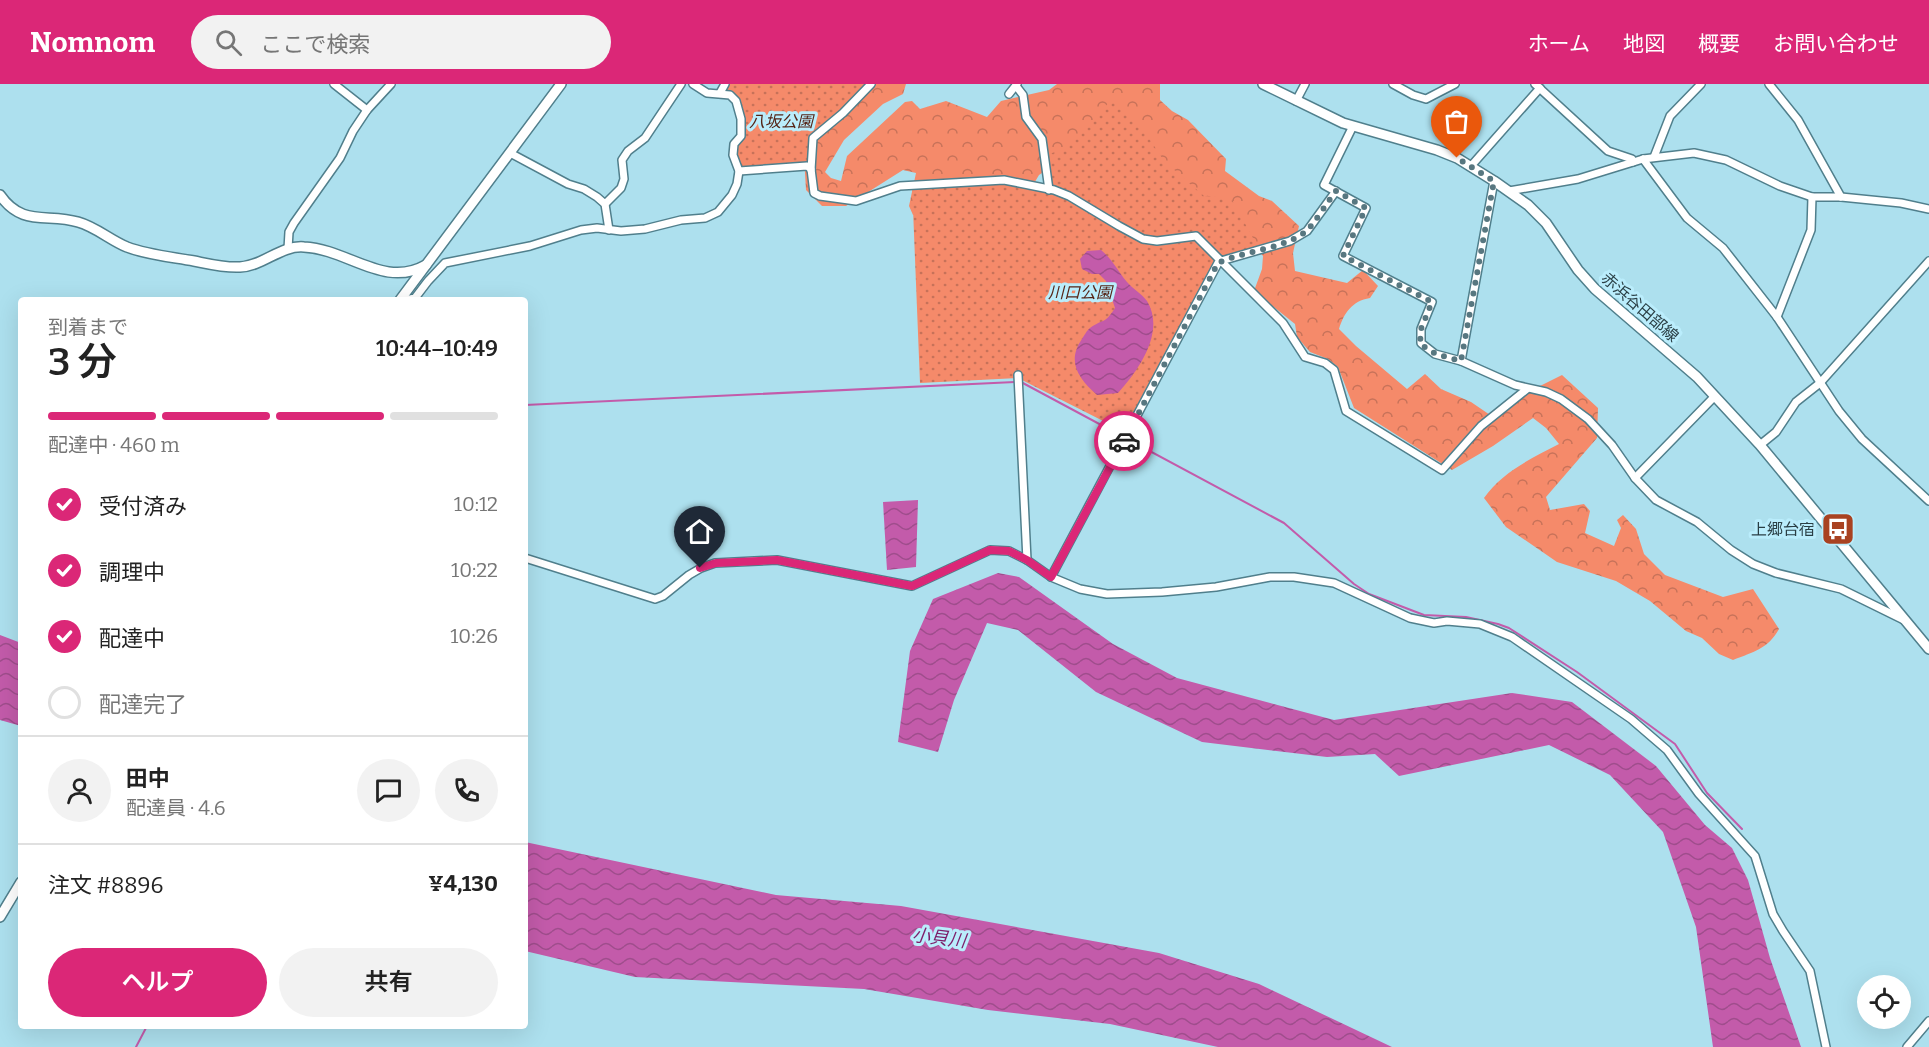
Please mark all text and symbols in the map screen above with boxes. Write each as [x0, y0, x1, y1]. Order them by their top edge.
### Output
search box [191, 15, 611, 69]
text: Nomnom [30, 26, 155, 59]
icon: search [212, 26, 245, 59]
text: ここで検索 [260, 31, 370, 58]
text: ホーム [1528, 31, 1590, 57]
text: 地図 [1623, 31, 1665, 57]
text: 概要 [1698, 31, 1740, 57]
text: お問い合わせ [1773, 31, 1899, 57]
pin [1431, 96, 1482, 158]
icon: bag [1440, 105, 1473, 138]
park label: 八坂公園 [749, 112, 815, 131]
street label: 赤浜谷田部線 [1598, 268, 1682, 346]
park label: 川口公園 [1048, 283, 1114, 302]
text: 到着まで [48, 315, 128, 339]
text: 10:44–10:49 [376, 335, 498, 362]
text: 3 分 [48, 339, 117, 385]
courier [1094, 411, 1154, 471]
icon: car [1108, 425, 1141, 458]
text: 配達中 · 460 m [48, 433, 180, 457]
icon: check [48, 488, 81, 521]
text: 10:12 [454, 492, 498, 516]
text: 受付済み [99, 493, 187, 520]
pin [674, 506, 725, 568]
bus stop icon: 上郷台宿 [1820, 511, 1856, 547]
icon: home [683, 515, 716, 548]
place label: 上郷台宿 [1751, 520, 1815, 539]
icon: check [48, 554, 81, 587]
text: 10:22 [451, 558, 498, 582]
text: 調理中 [99, 559, 165, 586]
icon: check [48, 620, 81, 653]
text: 10:26 [450, 624, 498, 648]
text: 配達中 [99, 625, 165, 652]
text: 配達完了 [99, 691, 187, 718]
button: person [48, 759, 111, 822]
button: chat [357, 759, 420, 822]
button: phone [435, 759, 498, 822]
text: 田中 [126, 765, 170, 792]
text: 配達員 · 4.6 [126, 796, 225, 820]
text: ¥4,130 [428, 870, 498, 897]
text: 注文 #8896 [48, 872, 163, 899]
water label: 小貝川 [911, 924, 969, 952]
button: ヘルプ [48, 948, 267, 1017]
button: 共有 [279, 948, 498, 1017]
map controls [1857, 975, 1911, 1029]
button: locate [1857, 975, 1911, 1029]

